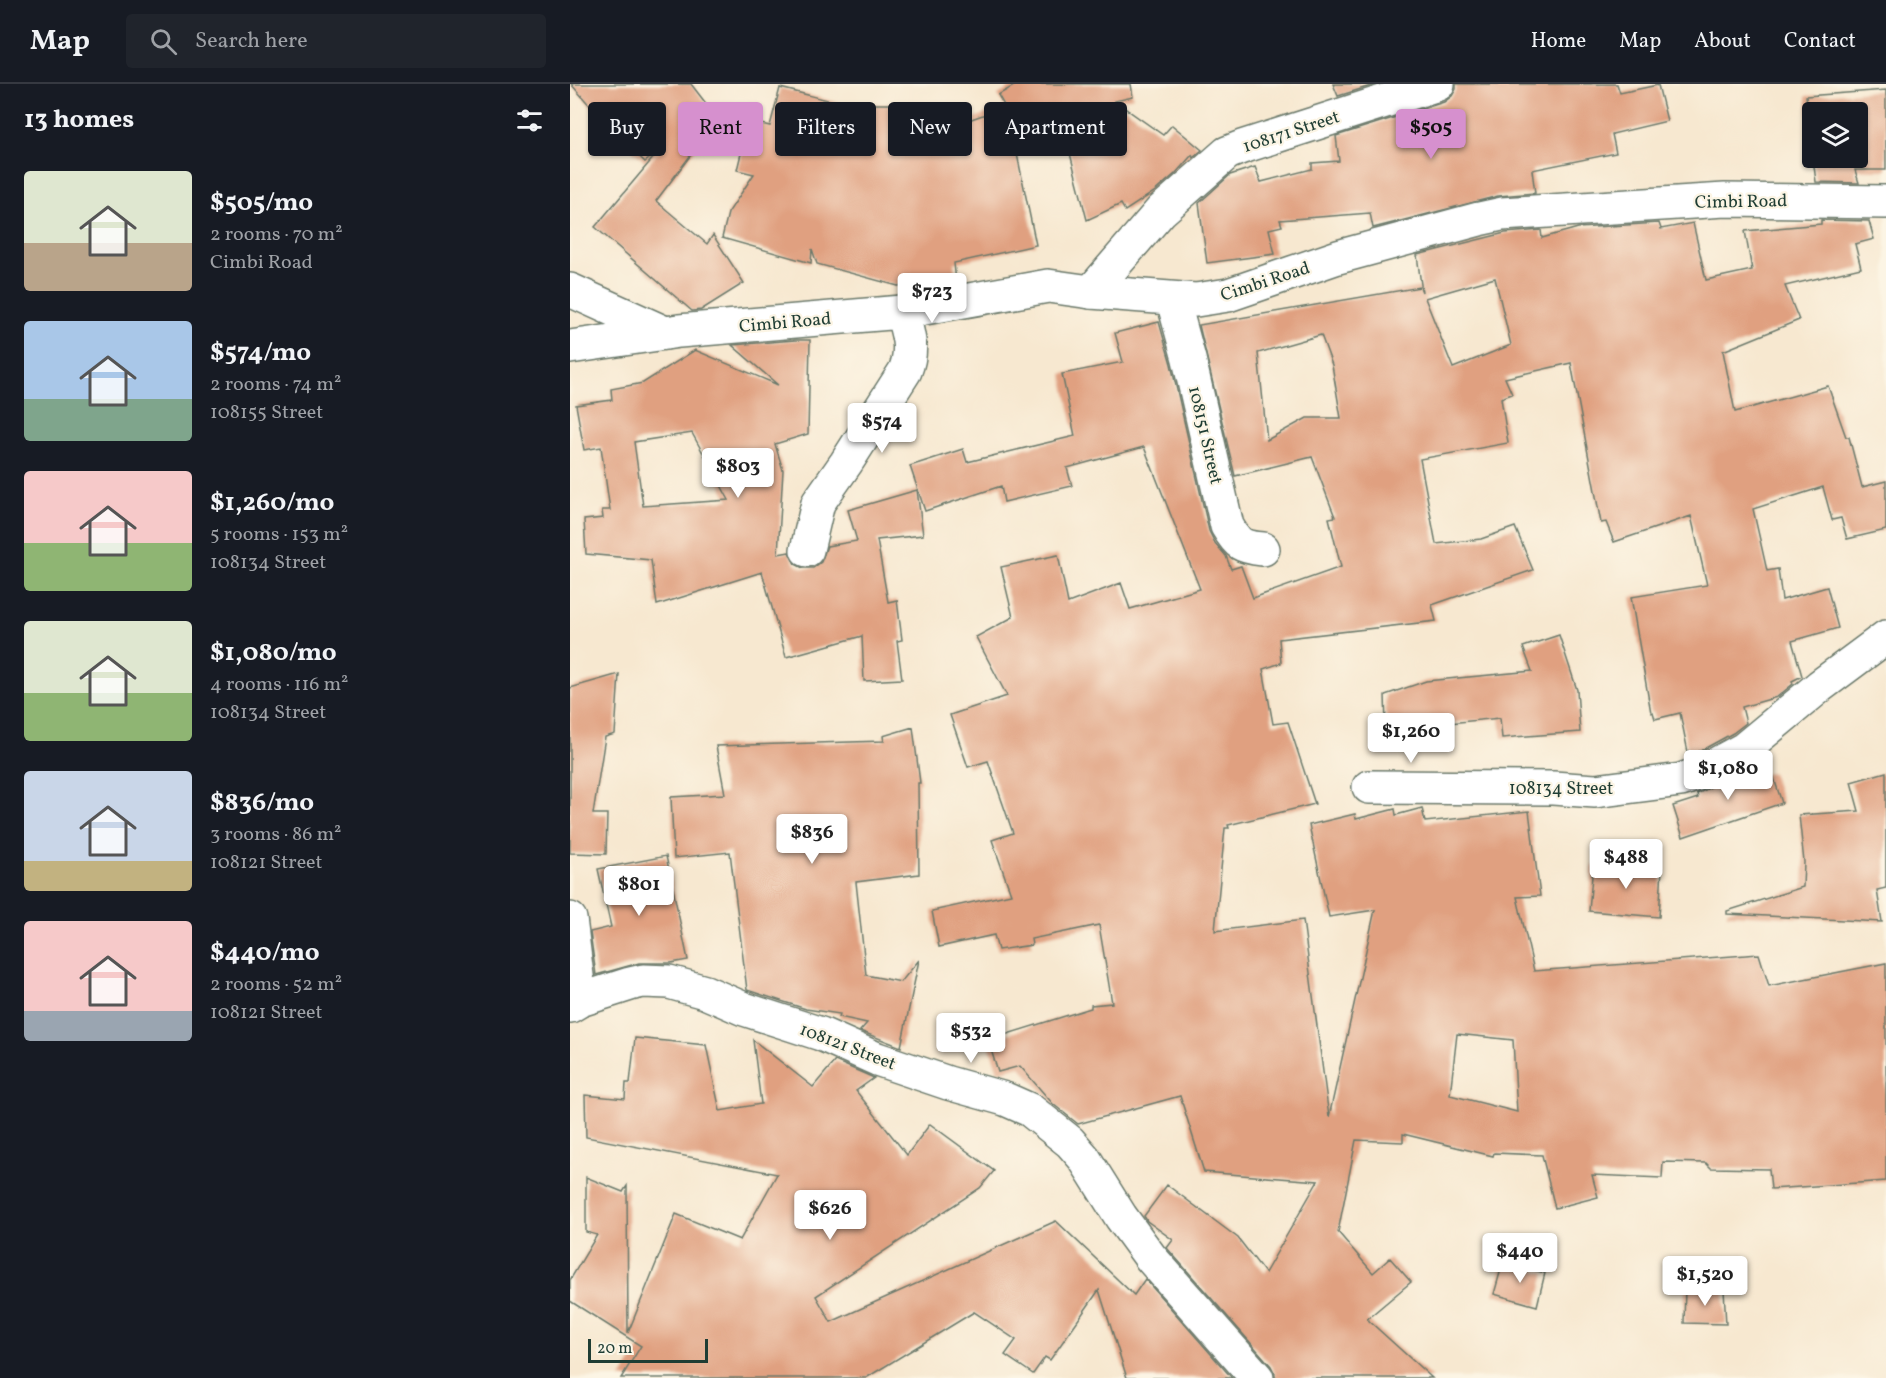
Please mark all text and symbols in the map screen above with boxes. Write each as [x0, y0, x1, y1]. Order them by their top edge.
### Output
search box [126, 14, 546, 68]
text: Map [30, 22, 90, 61]
icon: search [147, 25, 180, 58]
text: Search here [195, 26, 308, 57]
text: Home [1531, 27, 1586, 56]
text: Map [1619, 27, 1661, 56]
text: About [1694, 27, 1751, 56]
text: Contact [1784, 27, 1856, 56]
text: 13 homes [24, 102, 134, 138]
chip: Buy [588, 102, 666, 156]
chip: Rent [678, 102, 763, 156]
chip: Filters [775, 102, 876, 156]
chip: New [888, 102, 972, 156]
chip: Apartment [984, 102, 1127, 156]
map controls [1802, 102, 1868, 168]
button: layers [1802, 102, 1868, 168]
icon: filters [513, 104, 546, 137]
street label: 108171 Street [1240, 105, 1343, 160]
pin: $505 [1395, 109, 1467, 160]
text: $505 [1410, 114, 1452, 142]
text: $505/mo [210, 185, 313, 221]
street label: Cimbi Road [1695, 189, 1788, 216]
icon: home [72, 195, 144, 267]
text: 2 rooms · 70 m² [210, 221, 343, 249]
text: Cimbi Road [210, 249, 313, 277]
street label: Cimbi Road [1218, 256, 1313, 309]
pin: $723 [896, 273, 968, 324]
text: $723 [912, 278, 952, 306]
street label: Cimbi Road [738, 307, 832, 340]
text: $574/mo [210, 335, 311, 371]
icon: home [72, 345, 144, 417]
text: 2 rooms · 74 m² [210, 371, 341, 399]
street label: 108151 Street [1181, 384, 1228, 487]
text: 108155 Street [210, 399, 323, 427]
pin: $574 [846, 403, 918, 454]
text: $574 [862, 408, 902, 436]
pin: $803 [702, 448, 774, 499]
text: $803 [716, 453, 760, 481]
text: $1,260/mo [210, 485, 334, 521]
icon: home [72, 495, 144, 567]
text: 5 rooms · 153 m² [210, 521, 348, 549]
text: 108134 Street [210, 549, 326, 577]
text: $1,080/mo [210, 635, 337, 671]
icon: home [72, 645, 144, 717]
text: 4 rooms · 116 m² [210, 671, 349, 699]
text: 108134 Street [210, 699, 326, 727]
pin: $1,260 [1362, 713, 1460, 764]
text: $1,260 [1382, 718, 1440, 746]
pin: $1,080 [1679, 750, 1777, 801]
text: $1,080 [1698, 755, 1758, 783]
street label: 108134 Street [1509, 777, 1613, 802]
text: $836/mo [210, 785, 314, 821]
icon: home [72, 795, 144, 867]
pin: $836 [776, 814, 848, 865]
text: $836 [790, 819, 834, 847]
text: 3 rooms · 86 m² [210, 821, 341, 849]
pin: $488 [1590, 839, 1662, 890]
text: $488 [1604, 844, 1648, 872]
text: 108121 Street [210, 849, 323, 877]
pin: $801 [603, 866, 675, 917]
text: $801 [618, 871, 660, 899]
text: $440/mo [210, 935, 320, 971]
icon: home [72, 945, 144, 1017]
text: 2 rooms · 52 m² [210, 971, 342, 999]
text: 108121 Street [210, 999, 323, 1027]
pin: $532 [935, 1013, 1007, 1064]
street label: 108121 Street [796, 1018, 899, 1077]
text: $532 [950, 1018, 992, 1046]
pin: $626 [794, 1190, 866, 1241]
text: $626 [808, 1195, 852, 1223]
pin: $440 [1484, 1233, 1556, 1284]
text: $440 [1496, 1238, 1544, 1266]
pin: $1,520 [1656, 1256, 1754, 1307]
text: $1,520 [1676, 1261, 1734, 1289]
scale bar [588, 1336, 708, 1364]
text: 20 m [597, 1338, 632, 1360]

